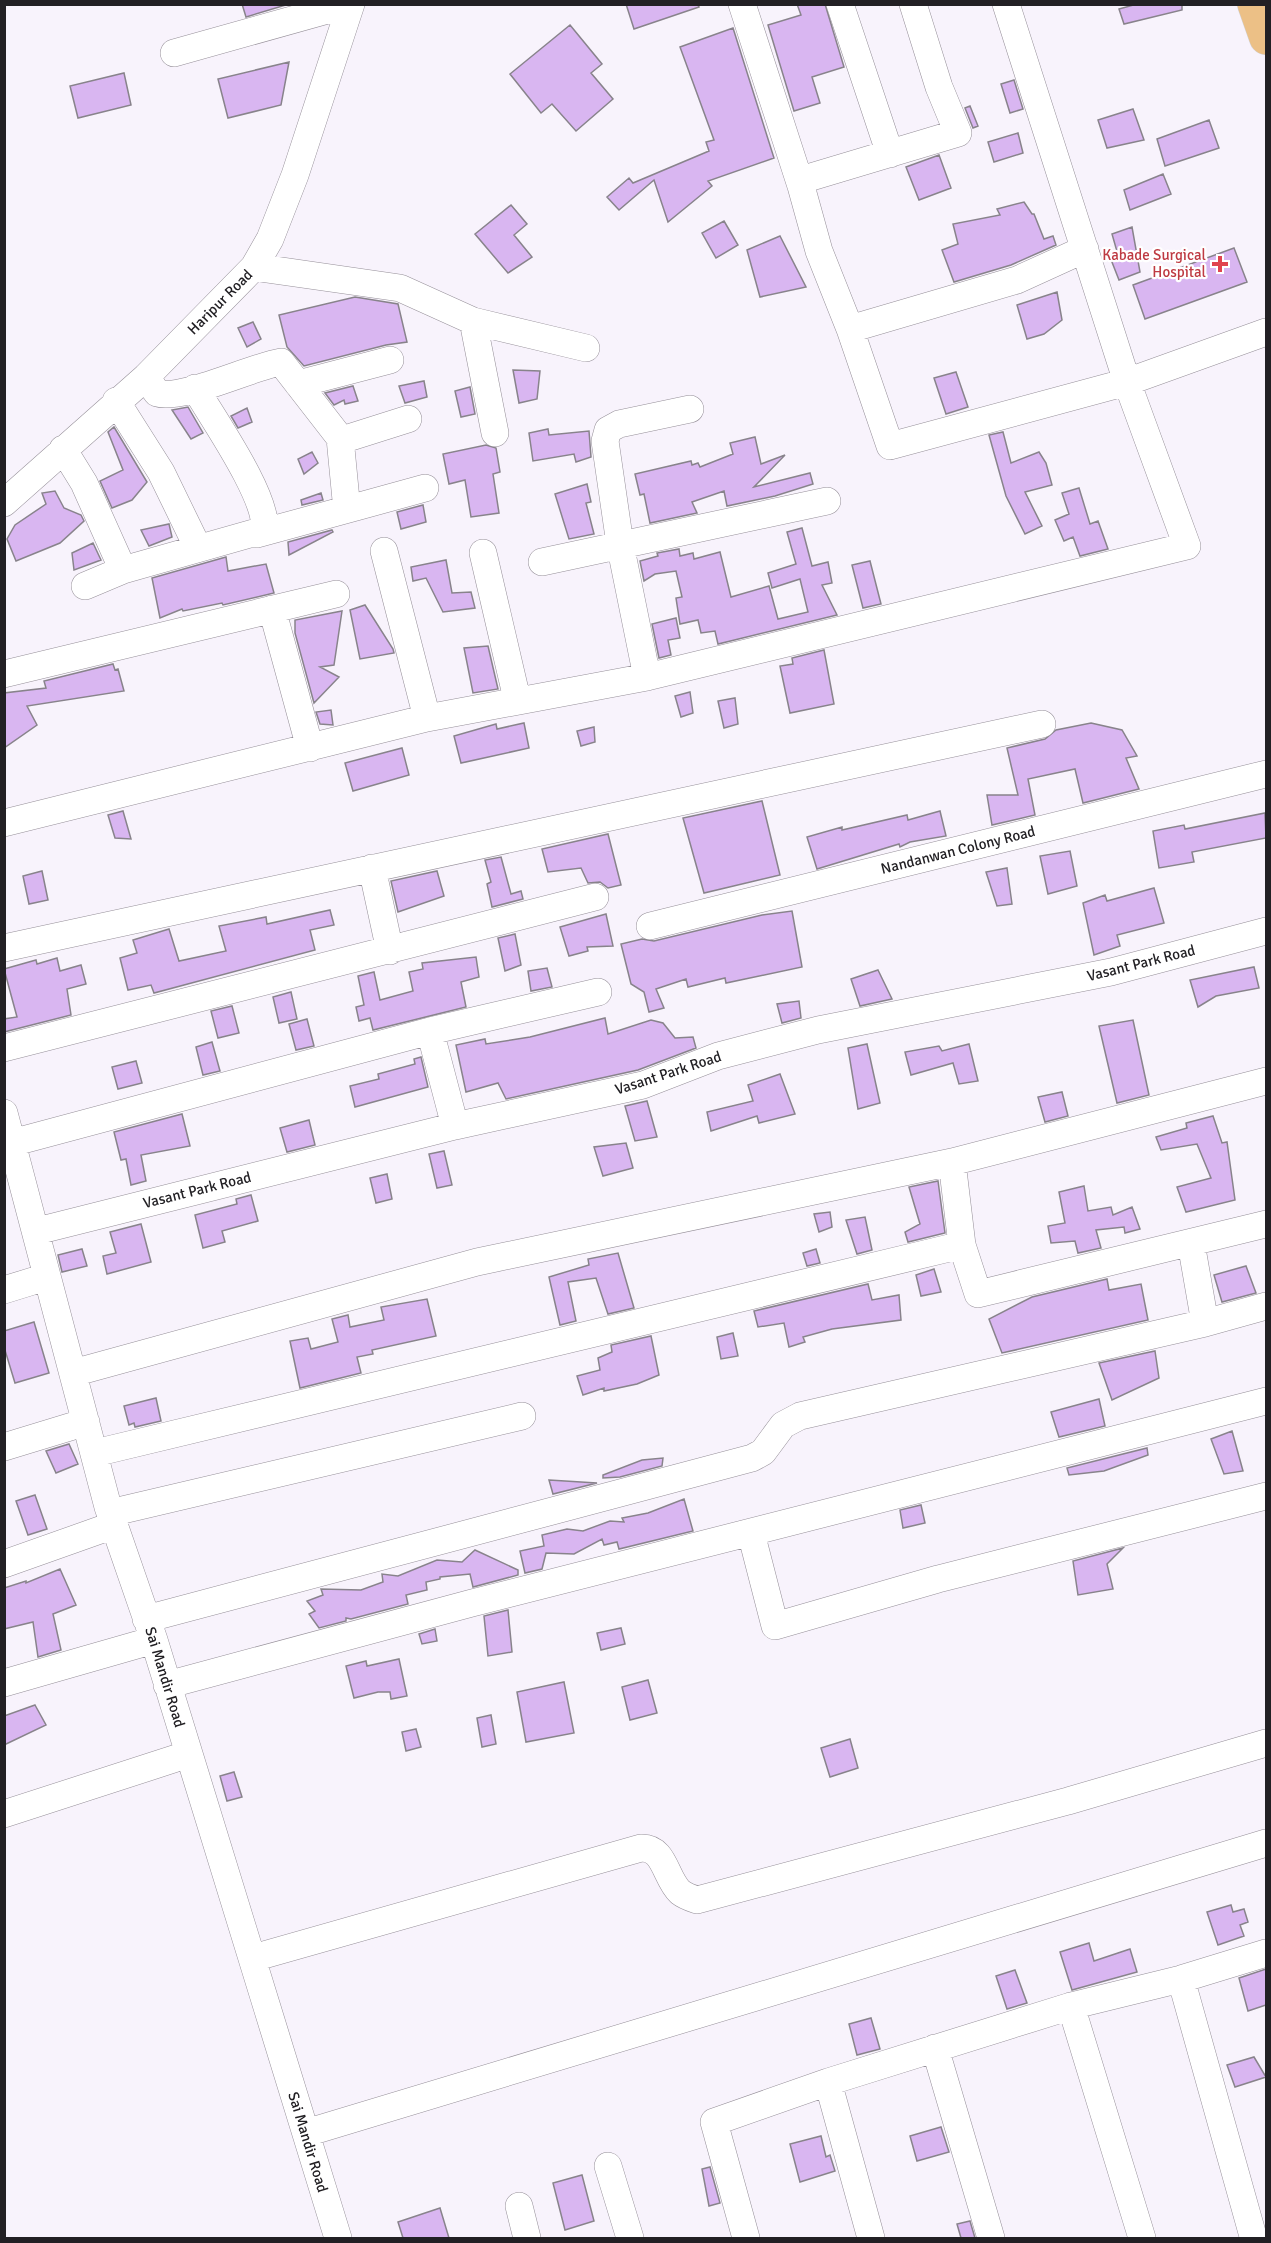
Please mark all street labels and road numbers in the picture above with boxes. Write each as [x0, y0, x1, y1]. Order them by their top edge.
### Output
street label: Haripur Road [184, 266, 256, 338]
street label: Nandanwan Colony Road [879, 822, 1037, 878]
street label: Vasant Park Road [1085, 941, 1197, 985]
street label: Vasant Park Road [613, 1047, 723, 1099]
street label: Vasant Park Road [141, 1168, 253, 1212]
street label: Sai Mandir Road [141, 1625, 189, 1729]
street label: Sai Mandir Road [284, 2090, 332, 2194]

